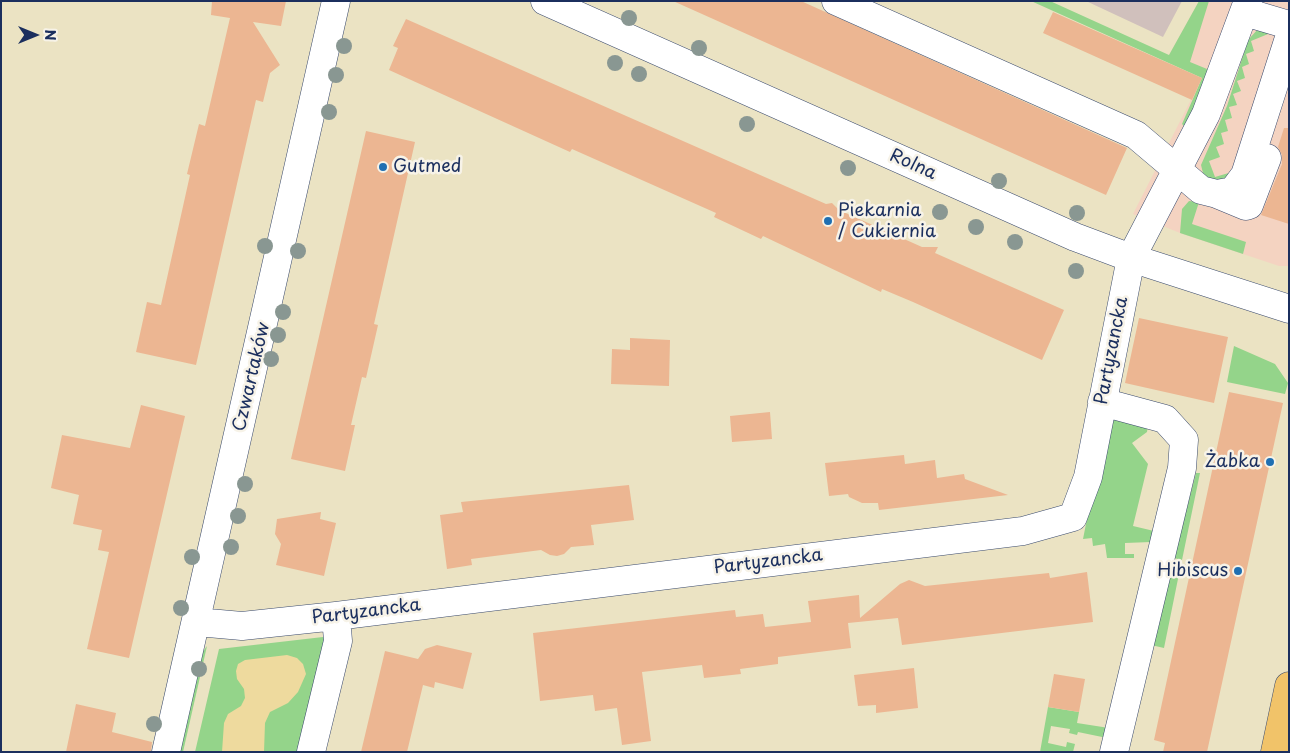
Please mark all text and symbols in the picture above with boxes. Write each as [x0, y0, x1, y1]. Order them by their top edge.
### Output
north arrow [10, 10, 60, 60]
text: N [40, 29, 61, 41]
street label: Rolna [886, 145, 940, 185]
place label: Gutmed [393, 156, 461, 178]
marker: Gutmed [377, 161, 389, 173]
place label: Piekarnia / Cukiernia [838, 200, 936, 242]
marker: Piekarnia / Cukiernia [822, 215, 834, 227]
street label: Partyzancka [1091, 295, 1133, 407]
street label: Czwartaków [229, 320, 275, 434]
place label: Żabka [1205, 451, 1260, 473]
marker: Żabka [1264, 456, 1276, 468]
street label: Partyzancka [712, 545, 824, 579]
place label: Hibiscus [1157, 560, 1228, 582]
marker: Hibiscus [1232, 565, 1244, 577]
street label: Partyzancka [310, 595, 422, 629]

